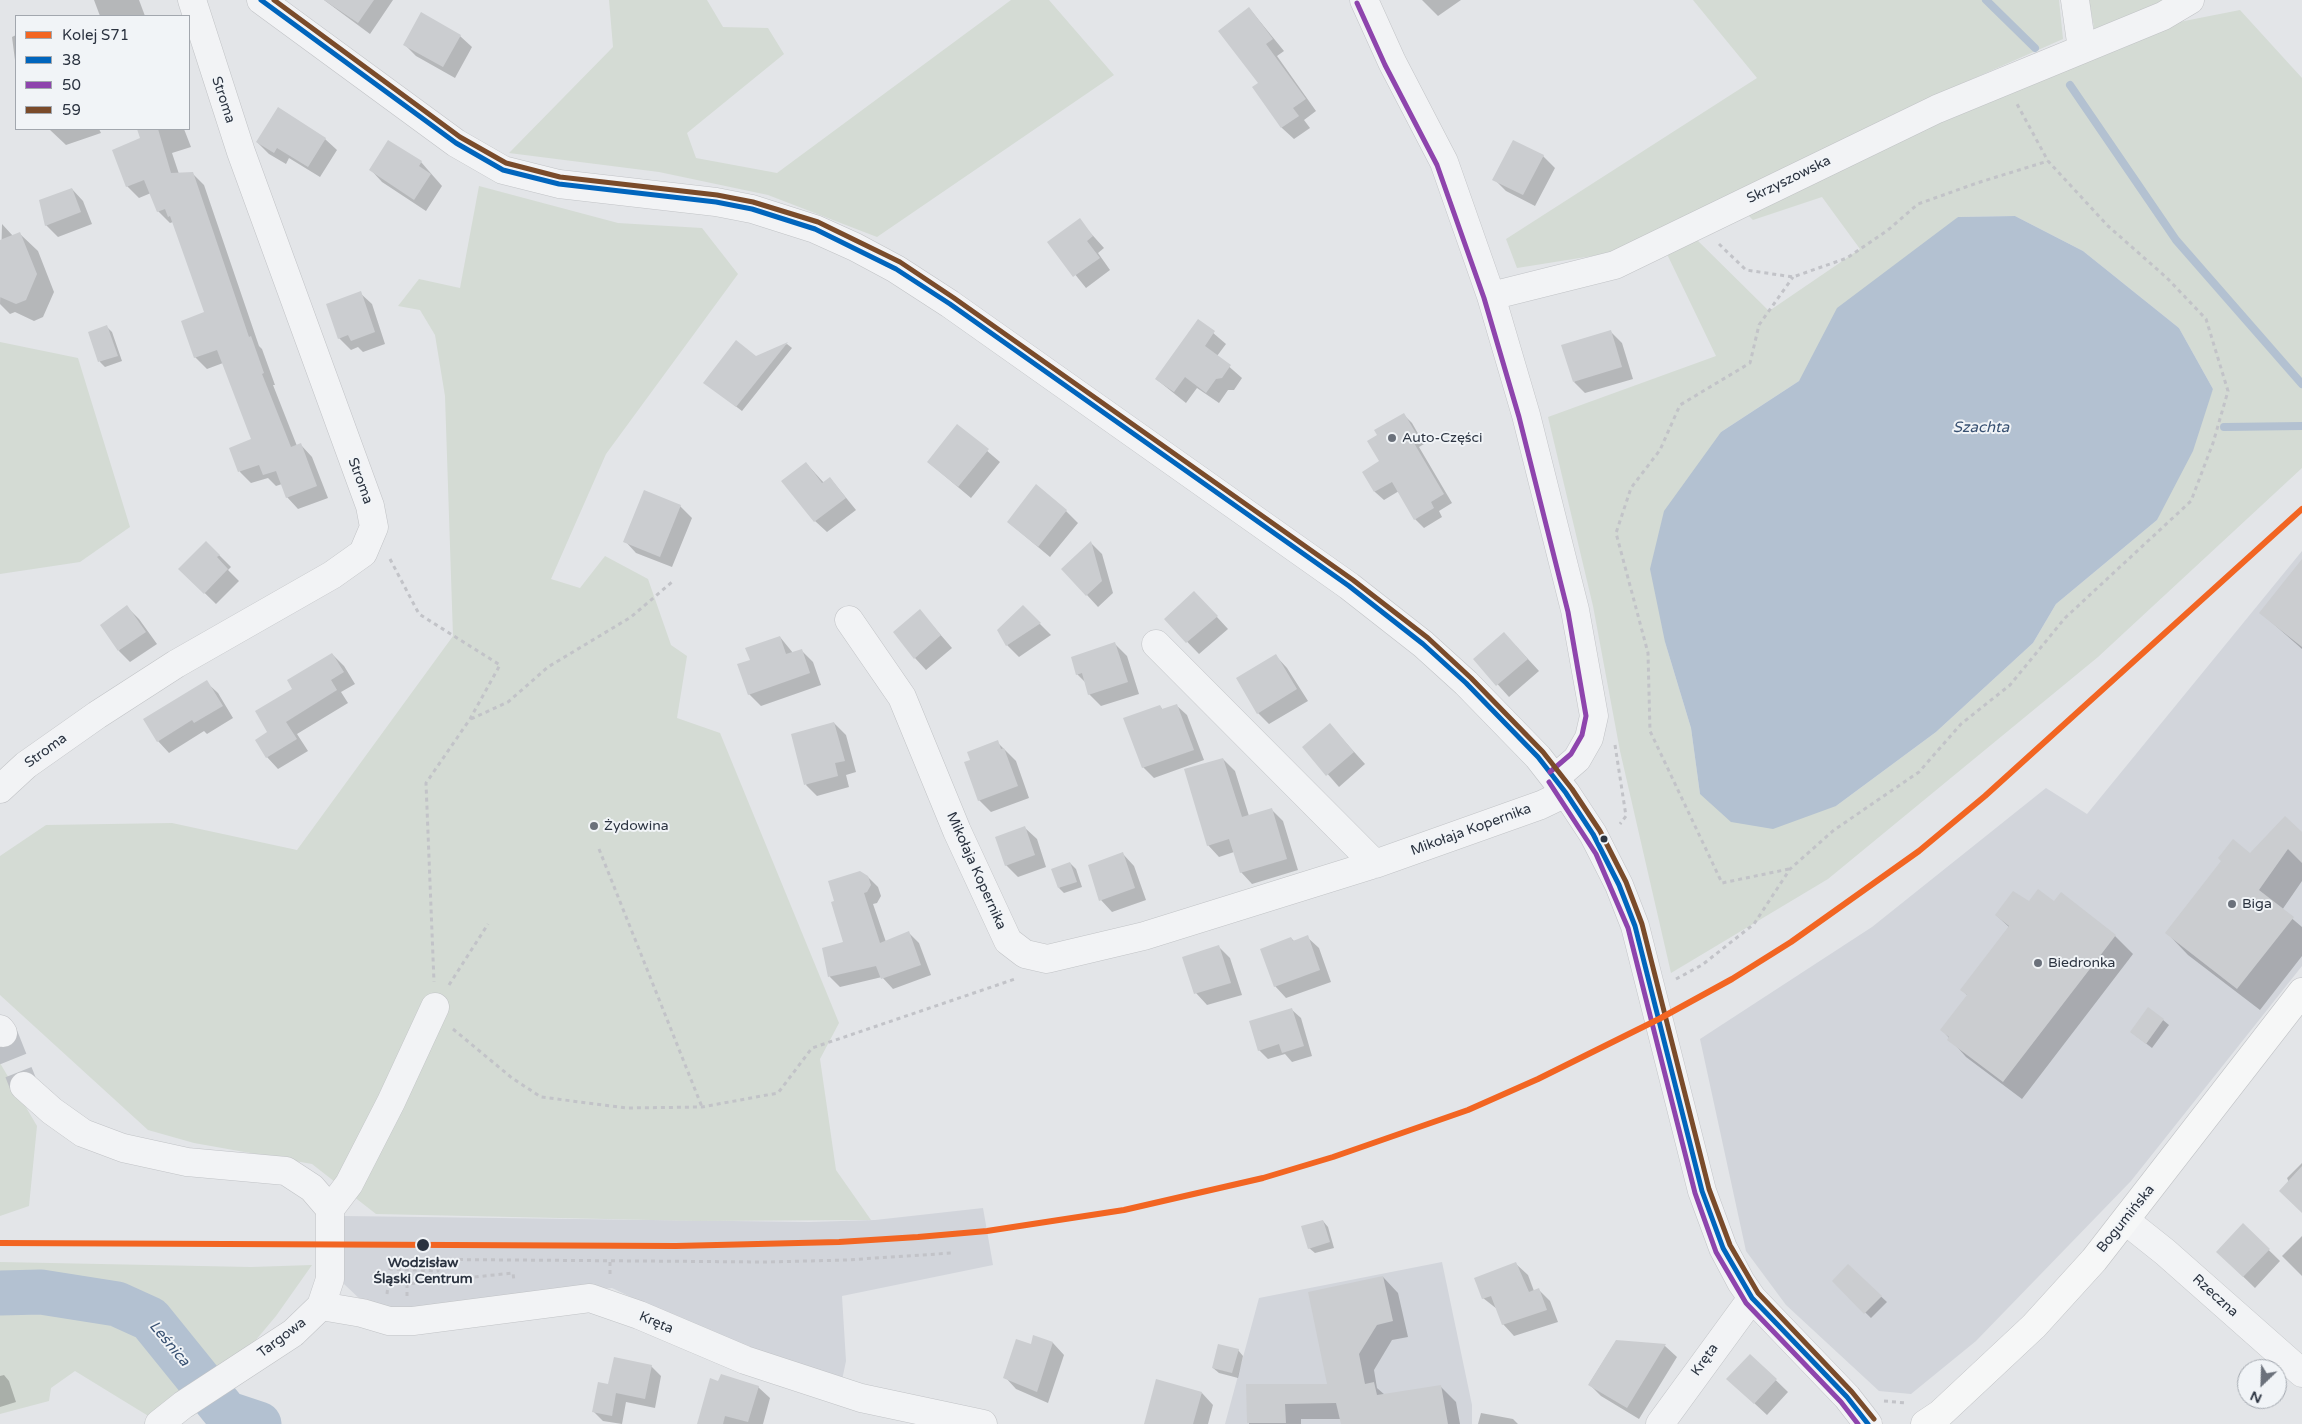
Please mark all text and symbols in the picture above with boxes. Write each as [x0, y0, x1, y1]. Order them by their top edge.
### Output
legend [15, 15, 190, 130]
text: Kolej S71 [62, 26, 129, 44]
text: 38 [62, 51, 81, 69]
street label: Stroma [208, 75, 238, 125]
text: 50 [62, 76, 81, 94]
text: 59 [62, 101, 81, 119]
street label: Skrzyszowska [1744, 152, 1834, 208]
water label: Szachta [1953, 419, 2009, 437]
place label: Auto-Części [1402, 430, 1483, 446]
marker: Auto-Części [1386, 432, 1398, 444]
street label: Stroma [344, 456, 376, 506]
street label: Stroma [22, 730, 70, 772]
street label: Mikołaja Kopernika [1409, 800, 1533, 860]
street label: Mikołaja Kopernika [943, 810, 1009, 932]
place label: Żydowina [604, 818, 669, 834]
marker: Żydowina [588, 820, 600, 832]
unlabelled marker [1599, 834, 1609, 844]
place label: Biga [2242, 896, 2272, 912]
marker: Biga [2226, 898, 2238, 910]
place label: Biedronka [2048, 955, 2115, 971]
marker: Biedronka [2032, 957, 2044, 969]
street label: Bogumińska [2094, 1182, 2158, 1256]
marker: Wodzisław Śląski Centrum [415, 1237, 431, 1253]
place label: Wodzisław Śląski Centrum [373, 1255, 473, 1288]
street label: Rzeczna [2189, 1271, 2241, 1321]
street label: Kręta [636, 1308, 676, 1338]
street label: Targowa [254, 1314, 310, 1362]
water label: Leśnica [145, 1318, 193, 1370]
street label: Kręta [1688, 1341, 1722, 1379]
north arrow [2237, 1359, 2287, 1409]
text: N [2248, 1387, 2265, 1407]

